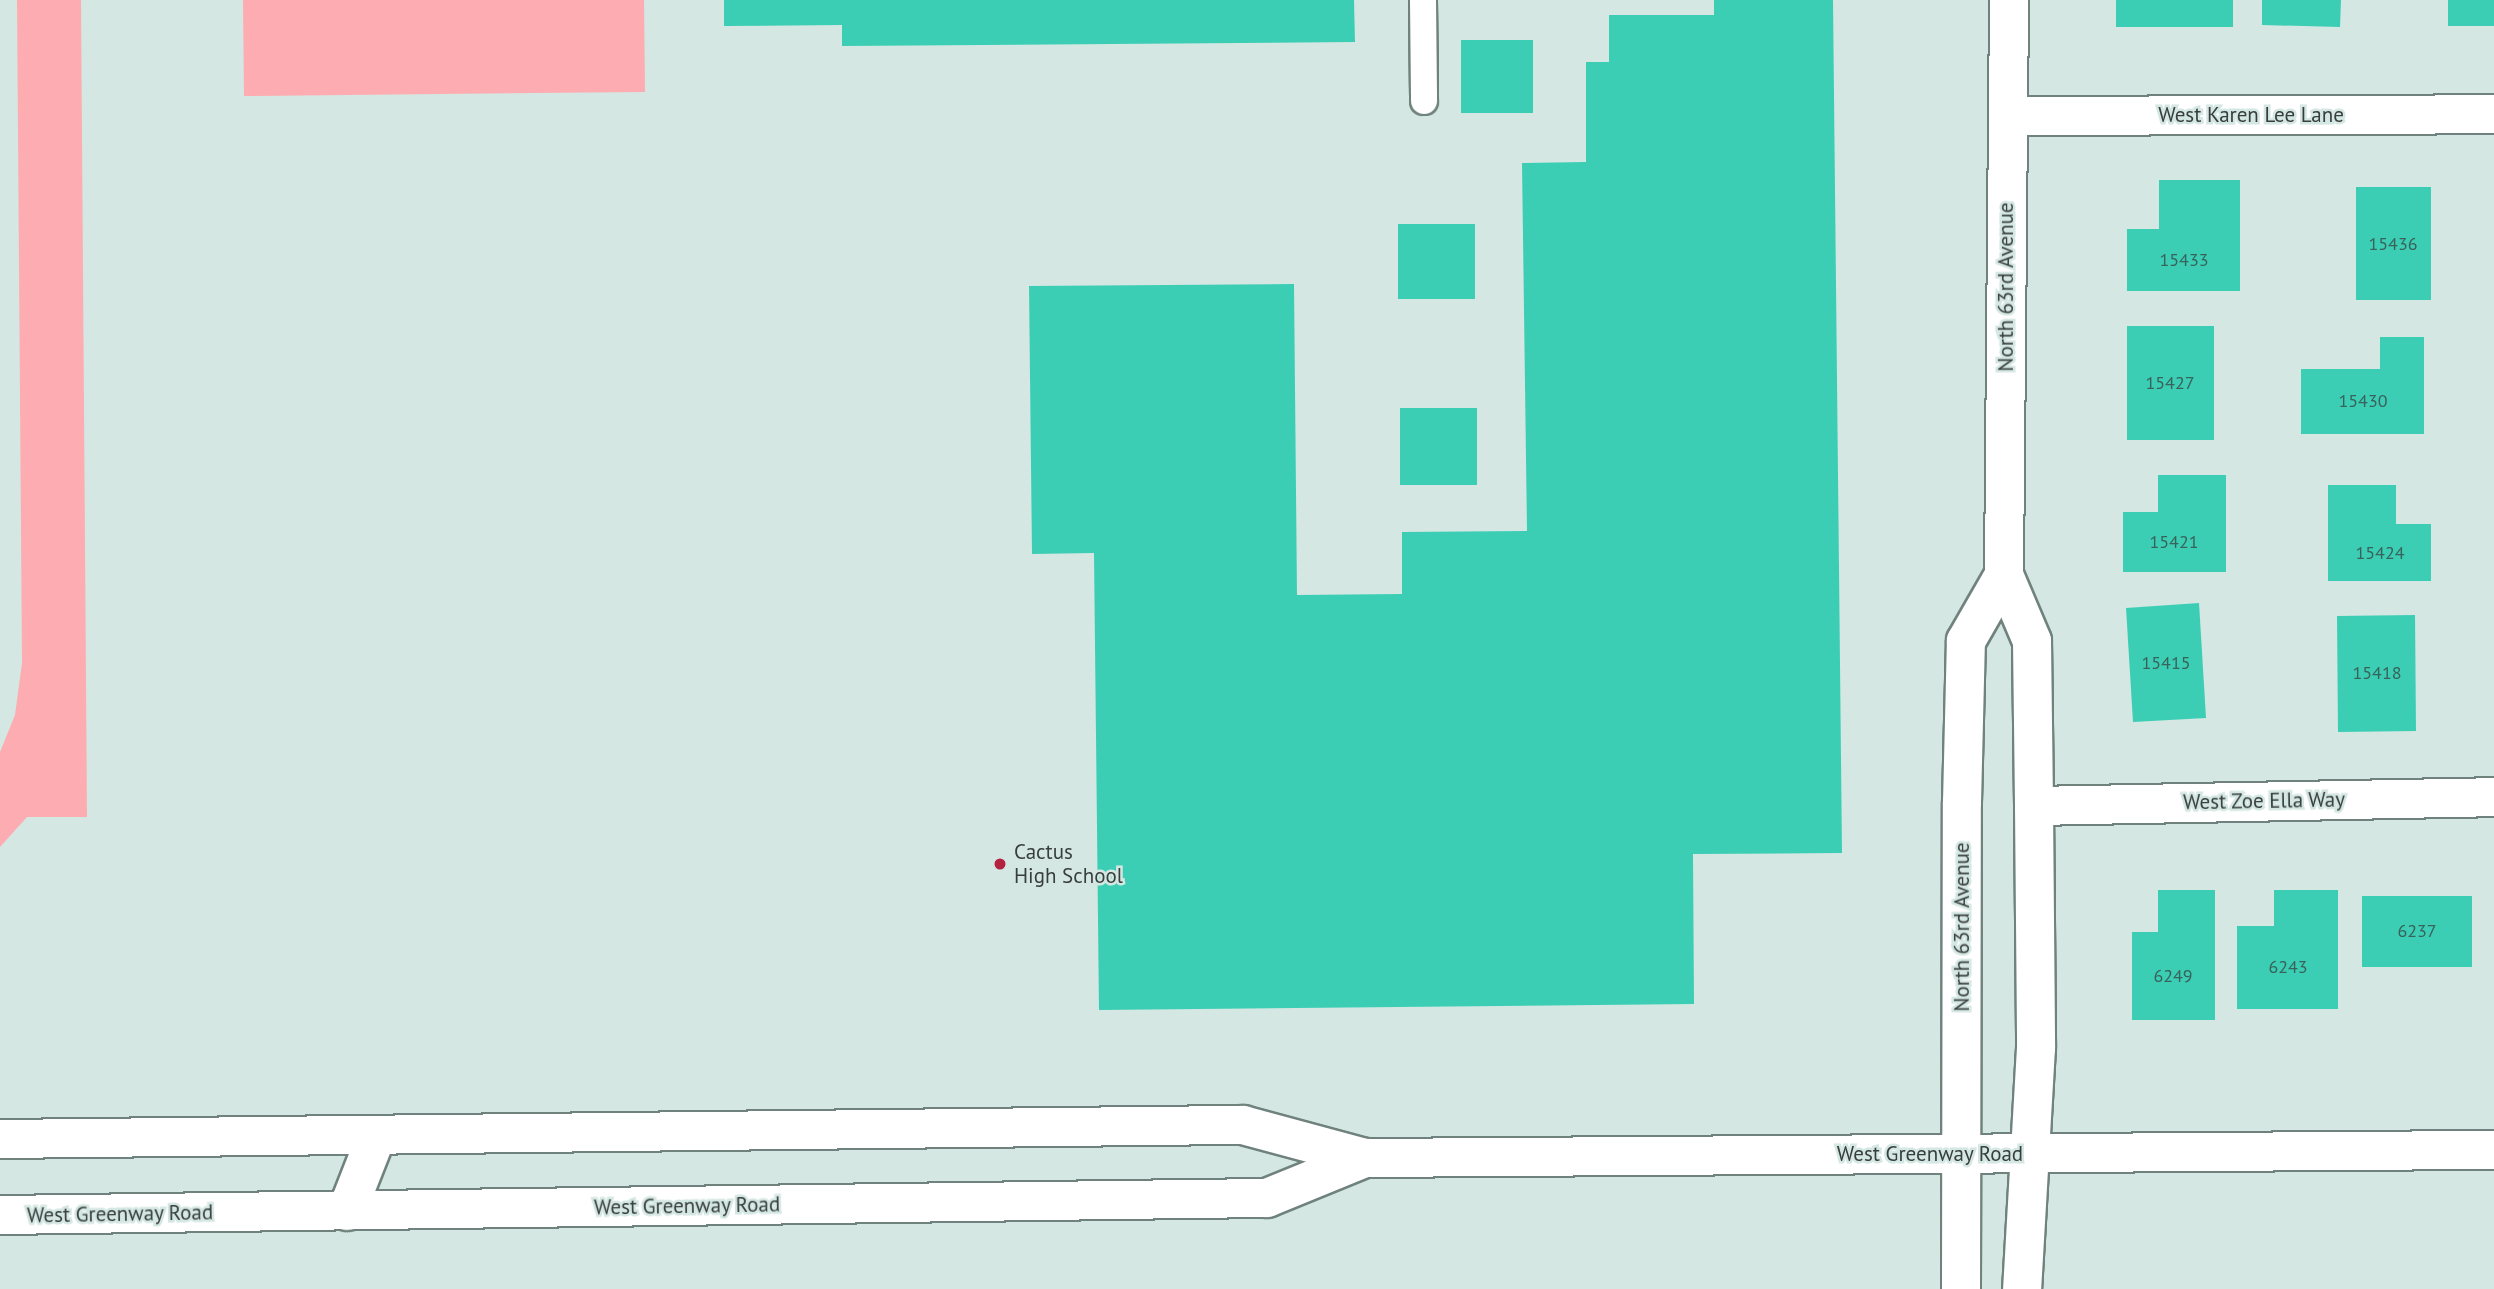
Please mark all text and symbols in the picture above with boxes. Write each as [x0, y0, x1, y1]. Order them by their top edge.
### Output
street label: West Karen Lee Lane [2158, 102, 2344, 128]
street label: North 63rd Avenue [1993, 202, 2019, 372]
house number: 15436 [2368, 233, 2418, 255]
house number: 15433 [2159, 249, 2209, 271]
house number: 15427 [2145, 372, 2195, 394]
house number: 15430 [2338, 390, 2388, 412]
house number: 15421 [2149, 531, 2199, 553]
house number: 15424 [2355, 542, 2405, 564]
house number: 15415 [2141, 652, 2191, 674]
house number: 15418 [2352, 662, 2402, 684]
street label: West Zoe Ella Way [2182, 787, 2346, 815]
place label: Cactus High School [1014, 839, 1123, 889]
street label: North 63rd Avenue [1949, 842, 1975, 1012]
marker: Cactus High School [992, 856, 1008, 872]
house number: 6237 [2397, 920, 2437, 942]
house number: 6243 [2268, 956, 2308, 978]
house number: 6249 [2153, 965, 2193, 987]
street label: West Greenway Road [1836, 1141, 2024, 1167]
street label: West Greenway Road [593, 1192, 781, 1220]
street label: West Greenway Road [26, 1200, 214, 1228]

